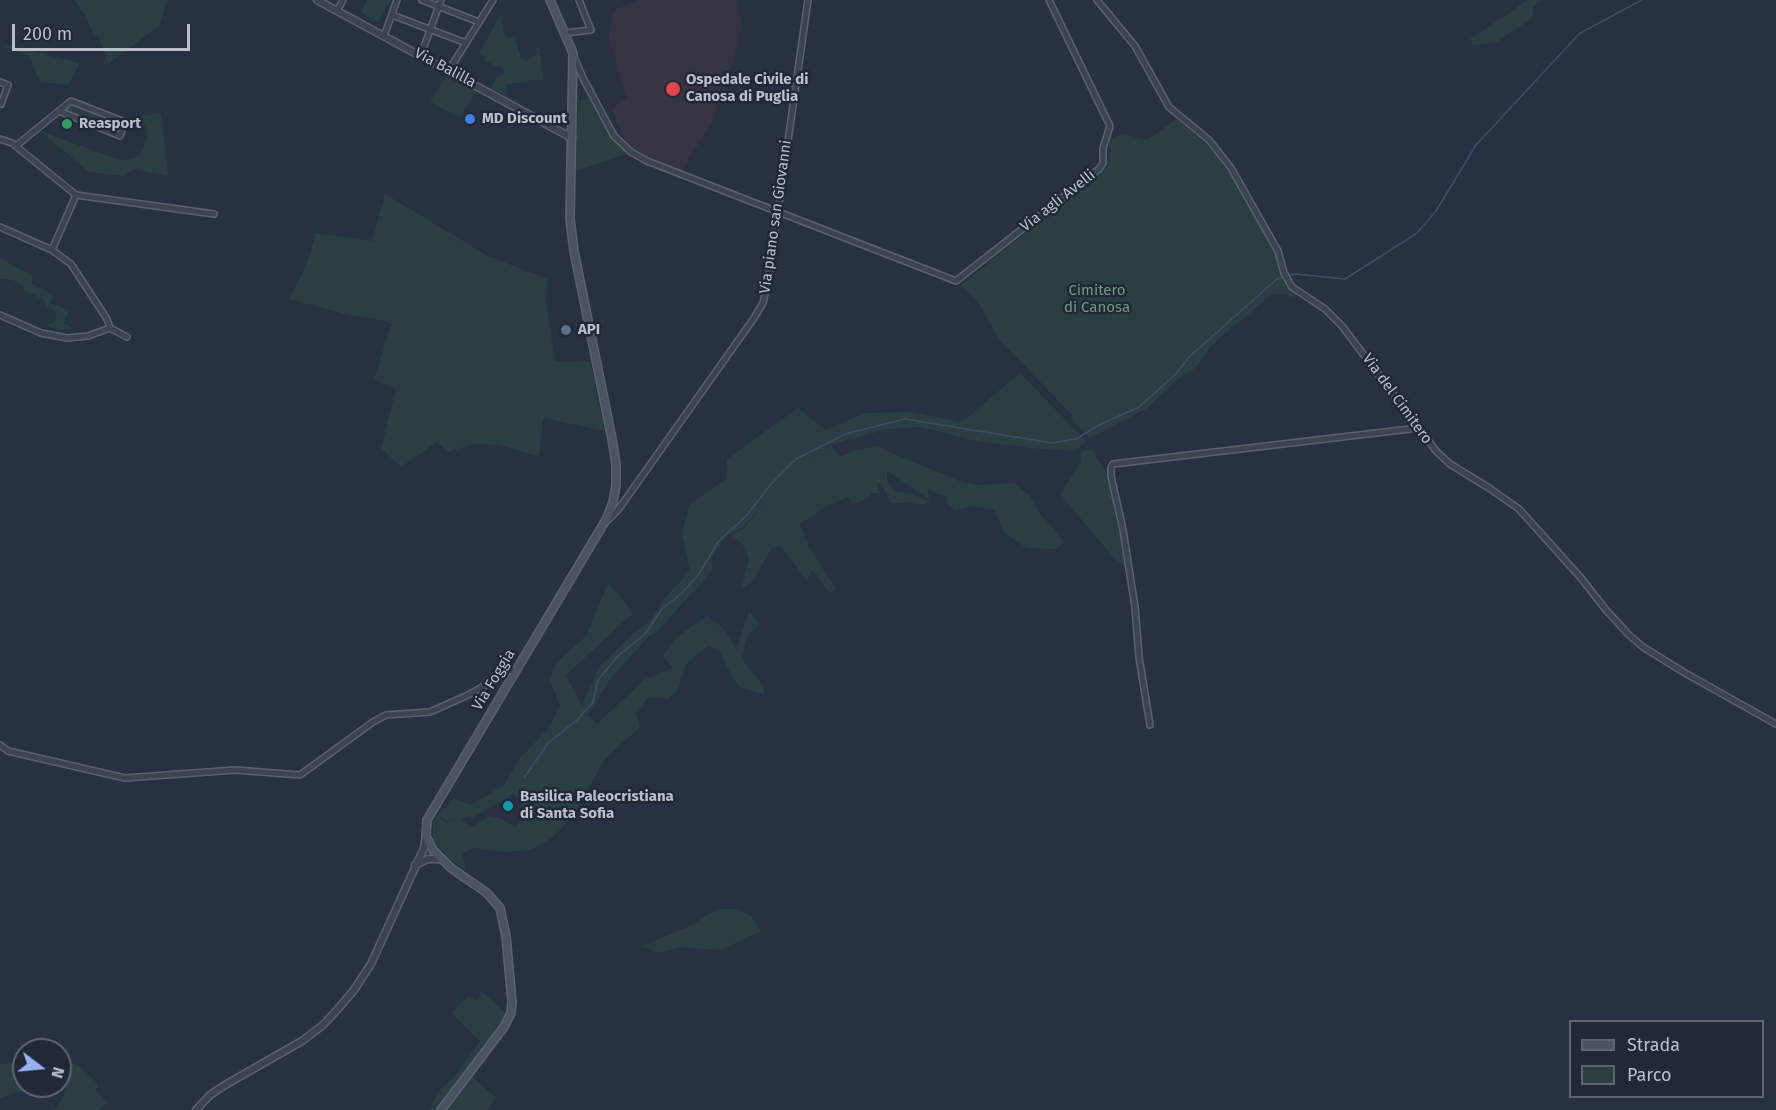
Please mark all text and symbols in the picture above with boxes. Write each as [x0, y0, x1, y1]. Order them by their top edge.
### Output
scale bar [15, 12, 194, 50]
text: 200 m [23, 23, 72, 45]
street label: Via Balilla [411, 44, 479, 92]
place label: Ospedale Civile di Canosa di Puglia [686, 71, 808, 106]
marker: Ospedale Civile di Canosa di Puglia [664, 80, 682, 98]
place label: MD Discount [482, 110, 567, 128]
marker: MD Discount [463, 112, 477, 126]
place label: Reasport [79, 115, 141, 133]
marker: Reasport [60, 117, 74, 131]
street label: Via piano san Giovanni [756, 139, 796, 295]
street label: Via agli Avelli [1017, 166, 1099, 236]
park label: Cimitero di Canosa [1064, 282, 1130, 317]
place label: API [578, 321, 600, 339]
marker: API [559, 323, 573, 337]
street label: Via del Cimitero [1358, 350, 1436, 448]
street label: Via Foggia [469, 646, 519, 714]
place label: Basilica Paleocristiana di Santa Sofia [520, 788, 674, 823]
marker: Basilica Paleocristiana di Santa Sofia [501, 799, 515, 813]
legend [1569, 1020, 1764, 1098]
text: Strada [1627, 1034, 1680, 1056]
north arrow [12, 1038, 72, 1098]
text: Parco [1627, 1064, 1671, 1086]
text: N [47, 1065, 68, 1080]

